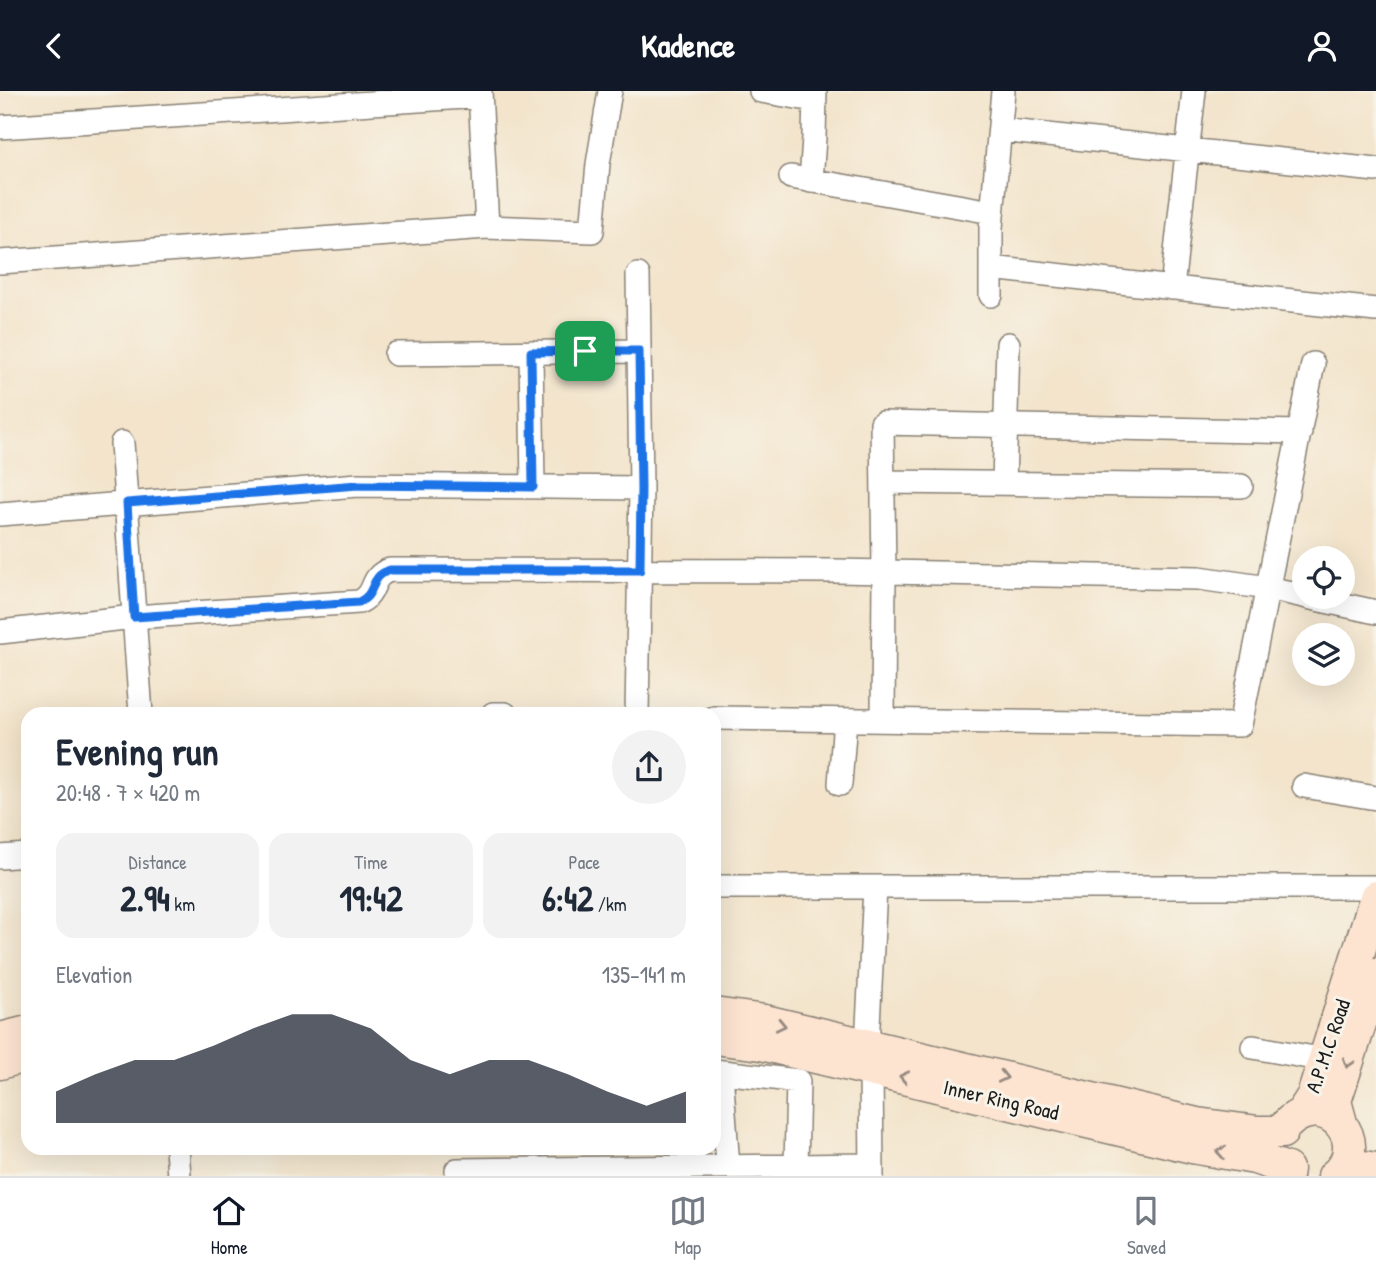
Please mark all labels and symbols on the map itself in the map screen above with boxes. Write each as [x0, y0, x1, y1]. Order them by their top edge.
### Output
pin [555, 321, 615, 381]
street label: A.P.M.C Road [1298, 995, 1357, 1096]
one-way arrow [775, 1016, 787, 1031]
one-way arrow [1342, 1056, 1356, 1068]
one-way arrow [997, 1068, 1009, 1083]
one-way arrow [898, 1071, 910, 1086]
street label: Inner Ring Road [941, 1072, 1062, 1127]
one-way arrow [1215, 1145, 1227, 1160]

